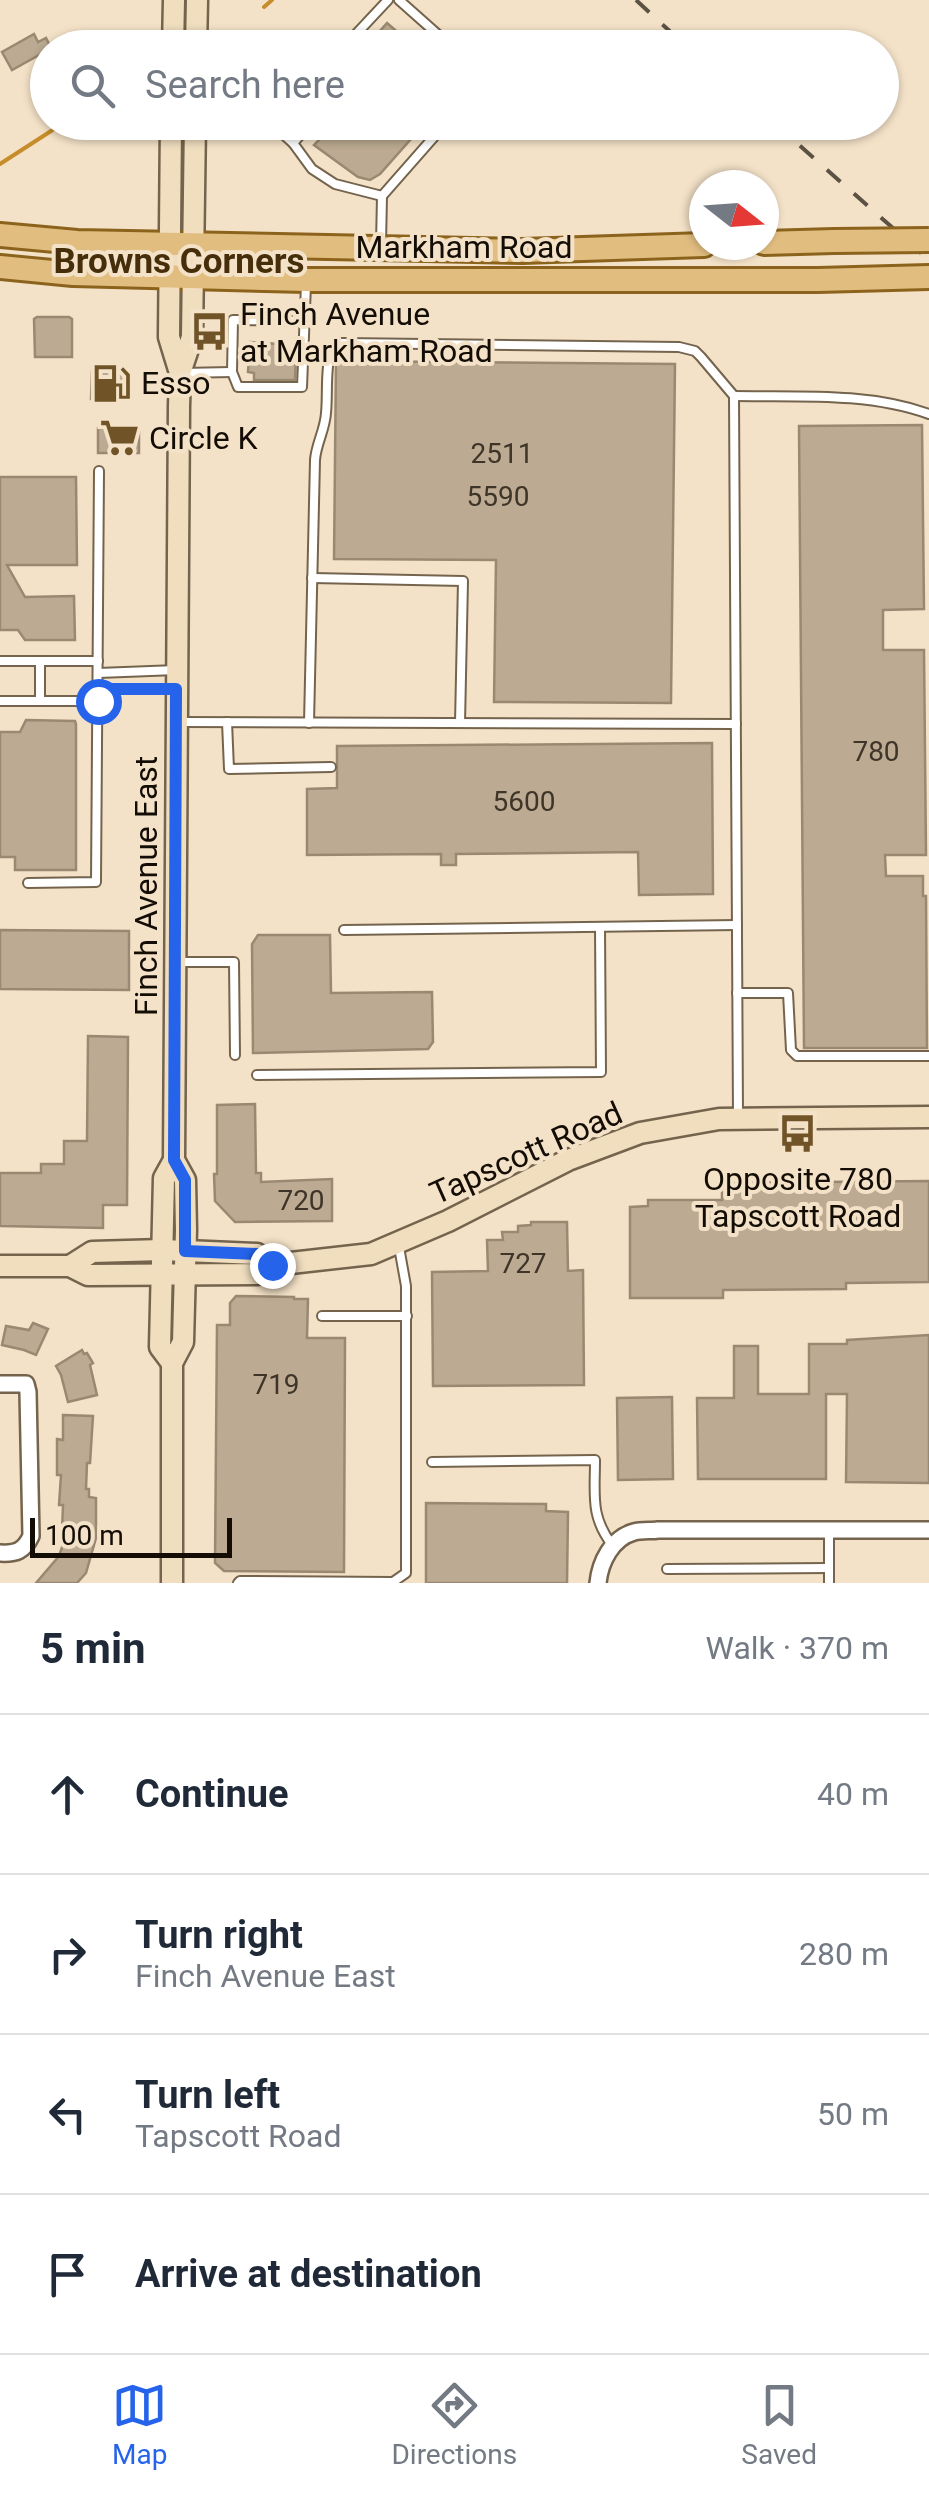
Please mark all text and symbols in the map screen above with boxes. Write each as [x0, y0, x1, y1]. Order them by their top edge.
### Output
search box [30, 30, 899, 140]
icon: search [65, 58, 120, 113]
text: Search here [145, 63, 345, 107]
north arrow [689, 170, 779, 260]
street label: Markham Road [356, 228, 572, 266]
district label: Browns Corners [53, 241, 305, 282]
place label: Finch Avenue at Markham Road [240, 295, 493, 370]
bus stop icon: Finch Avenue at Markham Road [189, 311, 231, 353]
fuel station icon: Esso [90, 362, 132, 404]
place label: Esso [141, 364, 210, 402]
supermarket icon: Circle K [98, 417, 140, 459]
place label: Circle K [149, 419, 259, 457]
house number: 2511 [471, 437, 533, 470]
house number: 5590 [467, 480, 529, 513]
route start [76, 679, 122, 725]
house number: 780 [852, 735, 900, 768]
street label: Finch Avenue East [127, 756, 165, 1016]
house number: 5600 [493, 785, 555, 818]
street label: Tapscott Road [424, 1094, 628, 1212]
bus stop icon: Opposite 780 Tapscott Road [777, 1113, 819, 1155]
place label: Opposite 780 Tapscott Road [695, 1160, 901, 1235]
house number: 720 [277, 1184, 325, 1217]
route end [250, 1243, 296, 1289]
house number: 727 [499, 1247, 547, 1280]
house number: 719 [252, 1368, 300, 1401]
scale bar [30, 1513, 232, 1558]
text: 100 m [45, 1519, 124, 1552]
text: 5 min [40, 1624, 146, 1673]
text: Walk · 370 m [706, 1629, 889, 1667]
icon: ahead [40, 1767, 95, 1822]
text: Continue [135, 1772, 289, 1816]
text: 40 m [817, 1775, 889, 1813]
text: Turn right [135, 1913, 303, 1957]
icon: right [40, 1927, 95, 1982]
text: 280 m [799, 1935, 889, 1973]
text: Finch Avenue East [135, 1957, 396, 1995]
text: Turn left [135, 2073, 280, 2117]
icon: left [40, 2087, 95, 2142]
text: 50 m [817, 2095, 889, 2133]
text: Tapscott Road [135, 2117, 342, 2155]
icon: arrive [40, 2247, 95, 2302]
text: Arrive at destination [135, 2252, 482, 2296]
tab: Map [112, 2378, 167, 2471]
tab: Directions [391, 2378, 517, 2471]
tab: Saved [741, 2378, 817, 2471]

